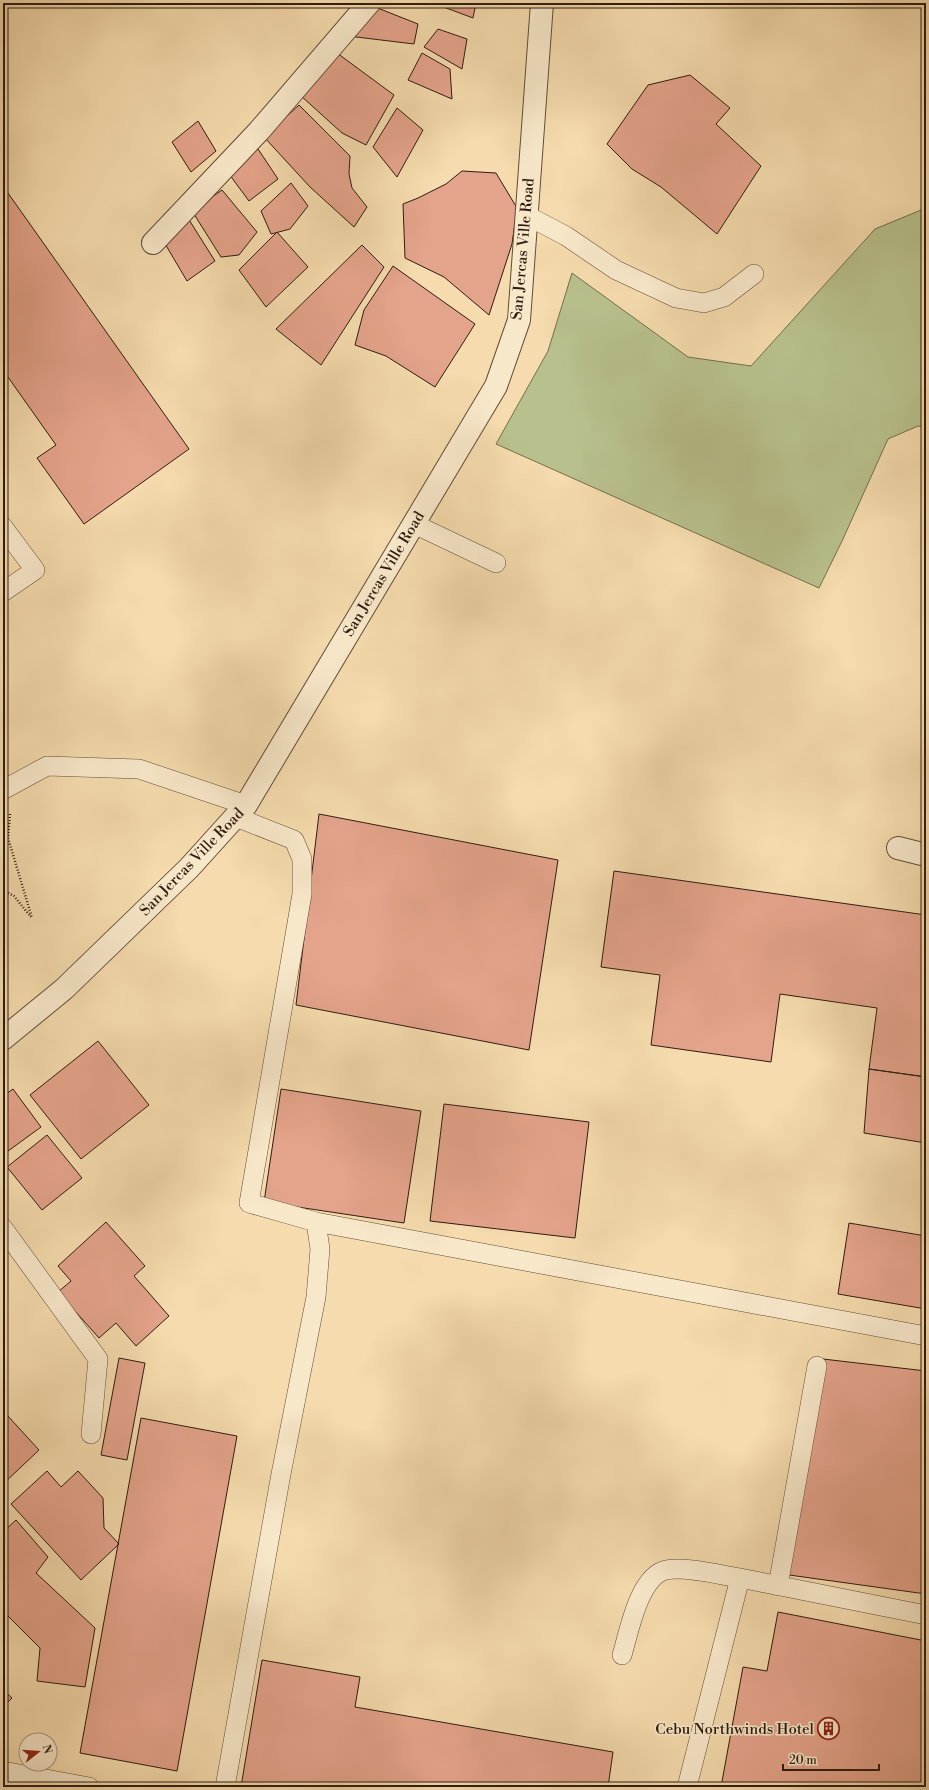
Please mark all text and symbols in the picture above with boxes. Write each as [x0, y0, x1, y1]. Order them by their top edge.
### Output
street label: San Jercas Ville Road [507, 177, 539, 321]
street label: San Jercas Ville Road [339, 508, 429, 640]
street label: San Jercas Ville Road [136, 804, 249, 920]
building icon: Cebu Northwinds Hotel [816, 1716, 842, 1742]
place label: Cebu Northwinds Hotel [655, 1720, 815, 1739]
north arrow [18, 1732, 58, 1772]
text: N [39, 1743, 55, 1756]
scale bar [783, 1746, 879, 1772]
text: 20 m [789, 1753, 817, 1768]

